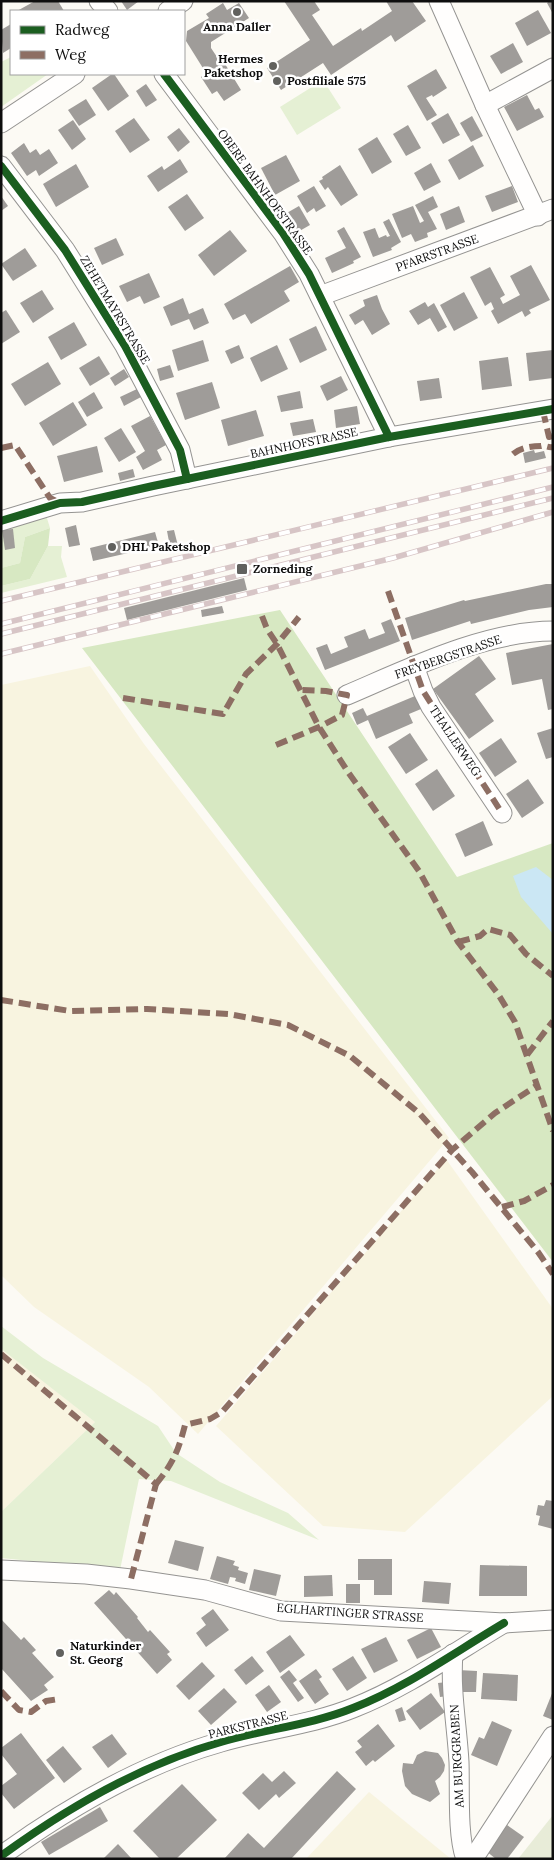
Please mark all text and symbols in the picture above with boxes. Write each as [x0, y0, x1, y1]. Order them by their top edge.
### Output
marker: Anna Daller [231, 6, 243, 18]
legend [10, 10, 185, 75]
place label: Anna Daller [203, 19, 271, 34]
text: Radweg [55, 20, 110, 39]
text: Weg [55, 45, 86, 64]
place label: Hermes Paketshop [204, 51, 263, 80]
marker: Hermes Paketshop [267, 60, 279, 72]
place label: Postfiliale 575 [287, 73, 366, 88]
marker: Postfiliale 575 [271, 75, 283, 87]
street label: OBERE BAHNHOFSTRASSE [215, 126, 316, 258]
street label: PFARRSTRASSE [393, 231, 480, 274]
street label: ZEHETMAYRSTRASSE [77, 253, 154, 367]
street label: BAHNHOFSTRASSE [249, 424, 359, 461]
place label: DHL Paketshop [122, 539, 210, 554]
marker: DHL Paketshop [106, 541, 118, 553]
place label: Zorneding [253, 561, 314, 576]
marker: Zorneding [235, 562, 249, 576]
street label: FREYBERGSTRASSE [393, 631, 503, 682]
street label: THALLERWEG [426, 703, 485, 779]
street label: EGLHARTINGER STRASSE [276, 1600, 424, 1625]
place label: Naturkinder St. Georg [70, 1638, 142, 1667]
marker: Naturkinder St. Georg [54, 1647, 66, 1659]
street label: AM BURGGRABEN [446, 1704, 467, 1809]
street label: PARKSTRASSE [207, 1707, 289, 1742]

